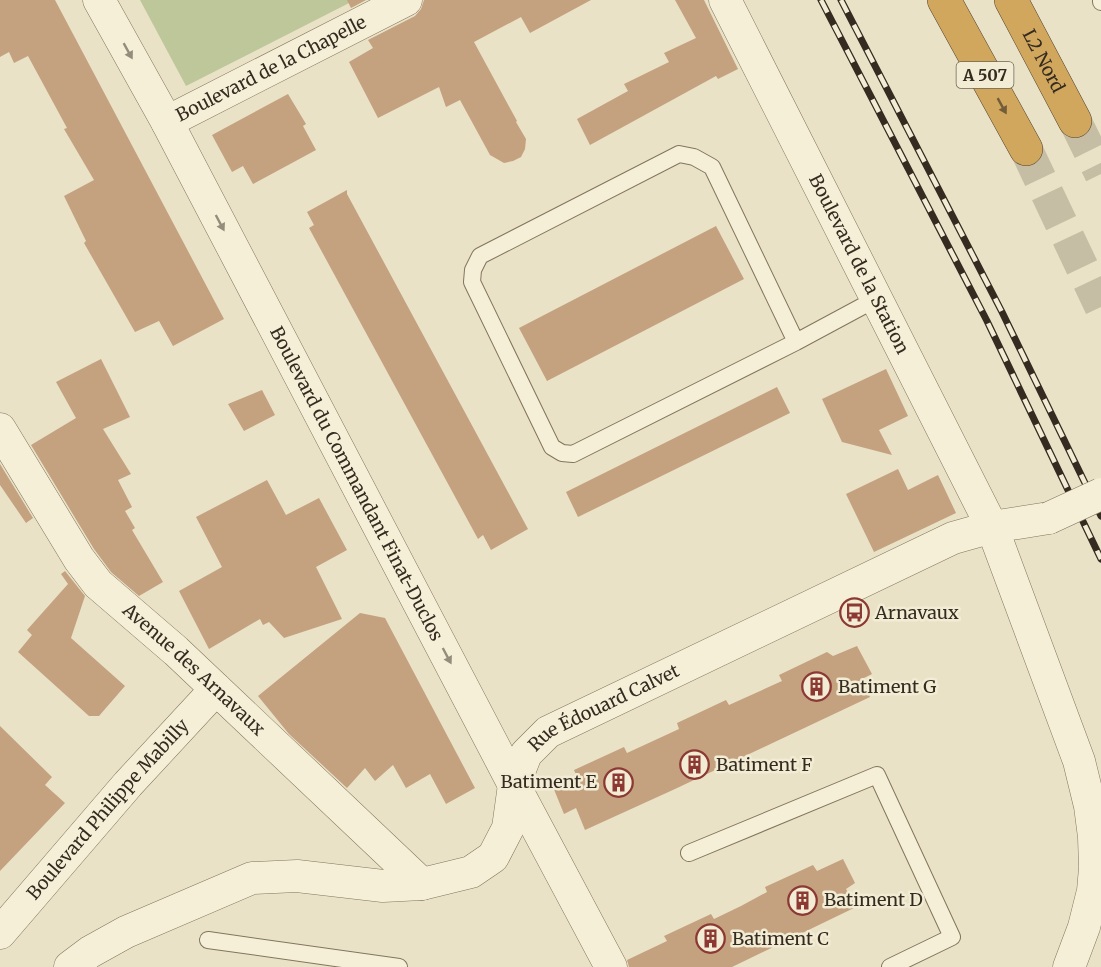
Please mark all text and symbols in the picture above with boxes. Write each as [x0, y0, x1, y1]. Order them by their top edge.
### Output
street label: Boulevard de la Chapelle [172, 10, 370, 126]
street label: L2 Nord [1017, 25, 1070, 97]
one-way arrow [122, 43, 133, 59]
road number: A 507 [956, 62, 1014, 88]
one-way arrow [997, 98, 1007, 115]
street label: Boulevard de la Station [804, 170, 914, 358]
one-way arrow [215, 214, 225, 231]
street label: Boulevard du Commandant Finat-Duclos [265, 322, 449, 645]
bus stop icon: Arnavaux [838, 597, 870, 629]
street label: Avenue des Arnavaux [117, 598, 270, 740]
place label: Arnavaux [874, 601, 959, 624]
one-way arrow [442, 648, 452, 665]
street label: Rue Édouard Calvet [523, 659, 683, 756]
building icon: Batiment G [801, 671, 833, 703]
place label: Batiment G [838, 675, 936, 698]
street label: Boulevard Philippe Mabilly [22, 714, 194, 904]
building icon: Batiment F [679, 749, 711, 781]
place label: Batiment F [716, 753, 812, 776]
building icon: Batiment E [602, 766, 634, 798]
place label: Batiment E [500, 770, 598, 793]
building icon: Batiment D [787, 884, 819, 916]
place label: Batiment D [824, 888, 923, 911]
building icon: Batiment C [695, 923, 727, 955]
place label: Batiment C [732, 927, 829, 950]

